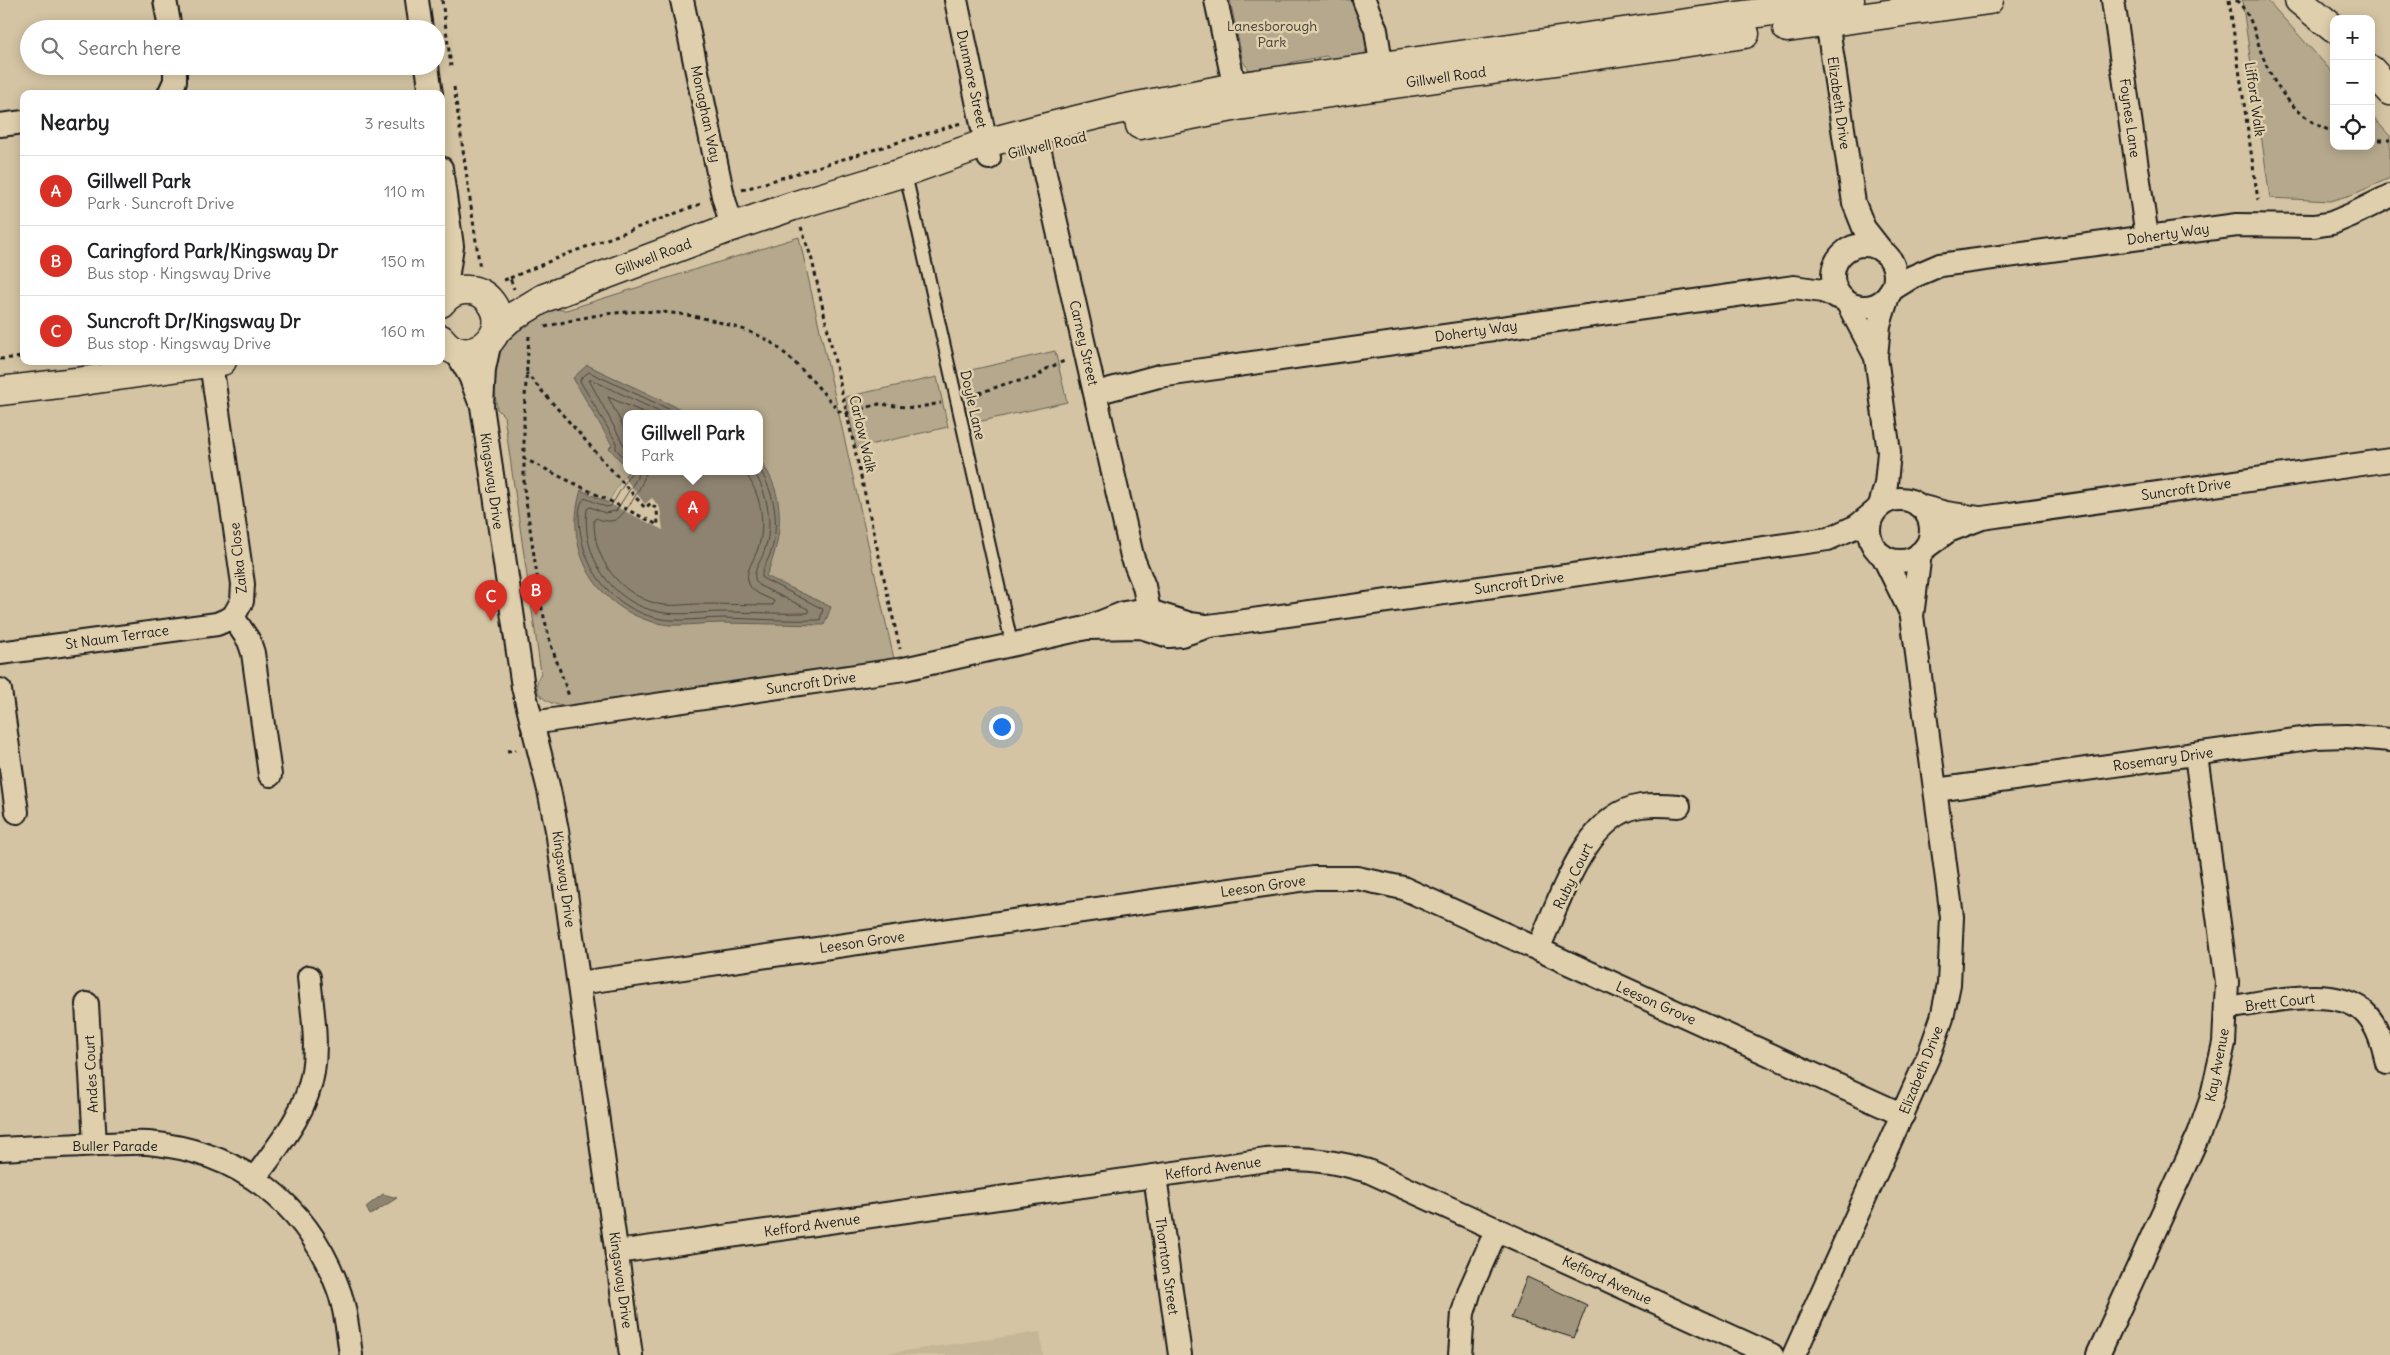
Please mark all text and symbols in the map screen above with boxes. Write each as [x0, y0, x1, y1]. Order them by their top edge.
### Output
map controls [2330, 15, 2375, 150]
button: + [2330, 15, 2375, 60]
park label: Lanesborough Park [1227, 17, 1317, 51]
search box [20, 20, 445, 75]
street label: Dunmore Street [953, 28, 991, 130]
icon: search [38, 34, 66, 62]
text: Search here [78, 36, 181, 60]
street label: Elizabeth Drive [1824, 55, 1854, 151]
street label: Lifford Walk [2241, 60, 2269, 138]
button: − [2330, 60, 2375, 105]
street label: Gillwell Road [1405, 62, 1487, 92]
street label: Monaghan Way [687, 64, 725, 164]
street label: Foynes Lane [2116, 77, 2144, 159]
button: locate [2330, 105, 2375, 150]
text: Nearby [40, 109, 110, 136]
text: 3 results [365, 113, 425, 133]
street label: Gillwell Road [1006, 127, 1088, 163]
text: Gillwell Park [87, 169, 191, 193]
text: A [51, 181, 61, 201]
text: 110 m [384, 181, 425, 201]
text: Park · Suncroft Drive [87, 193, 234, 213]
street label: Doherty Way [2126, 219, 2210, 249]
street label: Gillwell Road [612, 234, 694, 280]
text: Caringford Park/Kingsway Dr [87, 239, 338, 263]
text: B [51, 251, 61, 271]
text: 150 m [381, 251, 425, 271]
text: Bus stop · Kingsway Drive [87, 263, 271, 283]
street label: Carney Street [1065, 299, 1103, 388]
text: Suncroft Dr/Kingsway Dr [87, 309, 301, 333]
street label: Doherty Way [1434, 316, 1518, 346]
text: C [51, 321, 61, 341]
text: 160 m [381, 321, 425, 341]
text: Bus stop · Kingsway Drive [87, 333, 271, 353]
street label: Doyle Lane [956, 368, 990, 442]
street label: Carlow Walk [845, 394, 881, 474]
popup [623, 410, 763, 475]
text: Gillwell Park [641, 421, 745, 445]
street label: Kingsway Drive [476, 432, 508, 530]
text: Park [641, 445, 674, 465]
street label: Suncroft Drive [2140, 474, 2232, 504]
pin: A [677, 491, 709, 532]
street label: Zaika Close [225, 522, 251, 594]
street label: Suncroft Drive [1473, 568, 1565, 598]
pin: B [520, 574, 552, 615]
pin: C [475, 580, 507, 621]
street label: St Naum Terrace [64, 621, 170, 653]
street label: Suncroft Drive [765, 668, 857, 698]
your location [989, 714, 1015, 740]
street label: Rosemary Drive [2112, 743, 2214, 775]
street label: Kingsway Drive [548, 830, 580, 928]
street label: Ruby Court [1549, 840, 1597, 912]
street label: Leeson Grove [1219, 871, 1307, 901]
street label: Leeson Grove [818, 927, 906, 957]
street label: Leeson Grove [1613, 977, 1699, 1029]
street label: Brett Court [2244, 989, 2316, 1015]
street label: Elizabeth Drive [1895, 1023, 1947, 1117]
street label: Kay Avenue [2201, 1027, 2233, 1103]
street label: Andes Court [80, 1034, 102, 1113]
street label: Buller Parade [72, 1137, 158, 1155]
street label: Kefford Avenue [1164, 1152, 1262, 1184]
street label: Kefford Avenue [763, 1209, 861, 1241]
street label: Thornton Street [1151, 1216, 1183, 1316]
street label: Kingsway Drive [605, 1231, 637, 1329]
street label: Kefford Avenue [1559, 1251, 1655, 1309]

